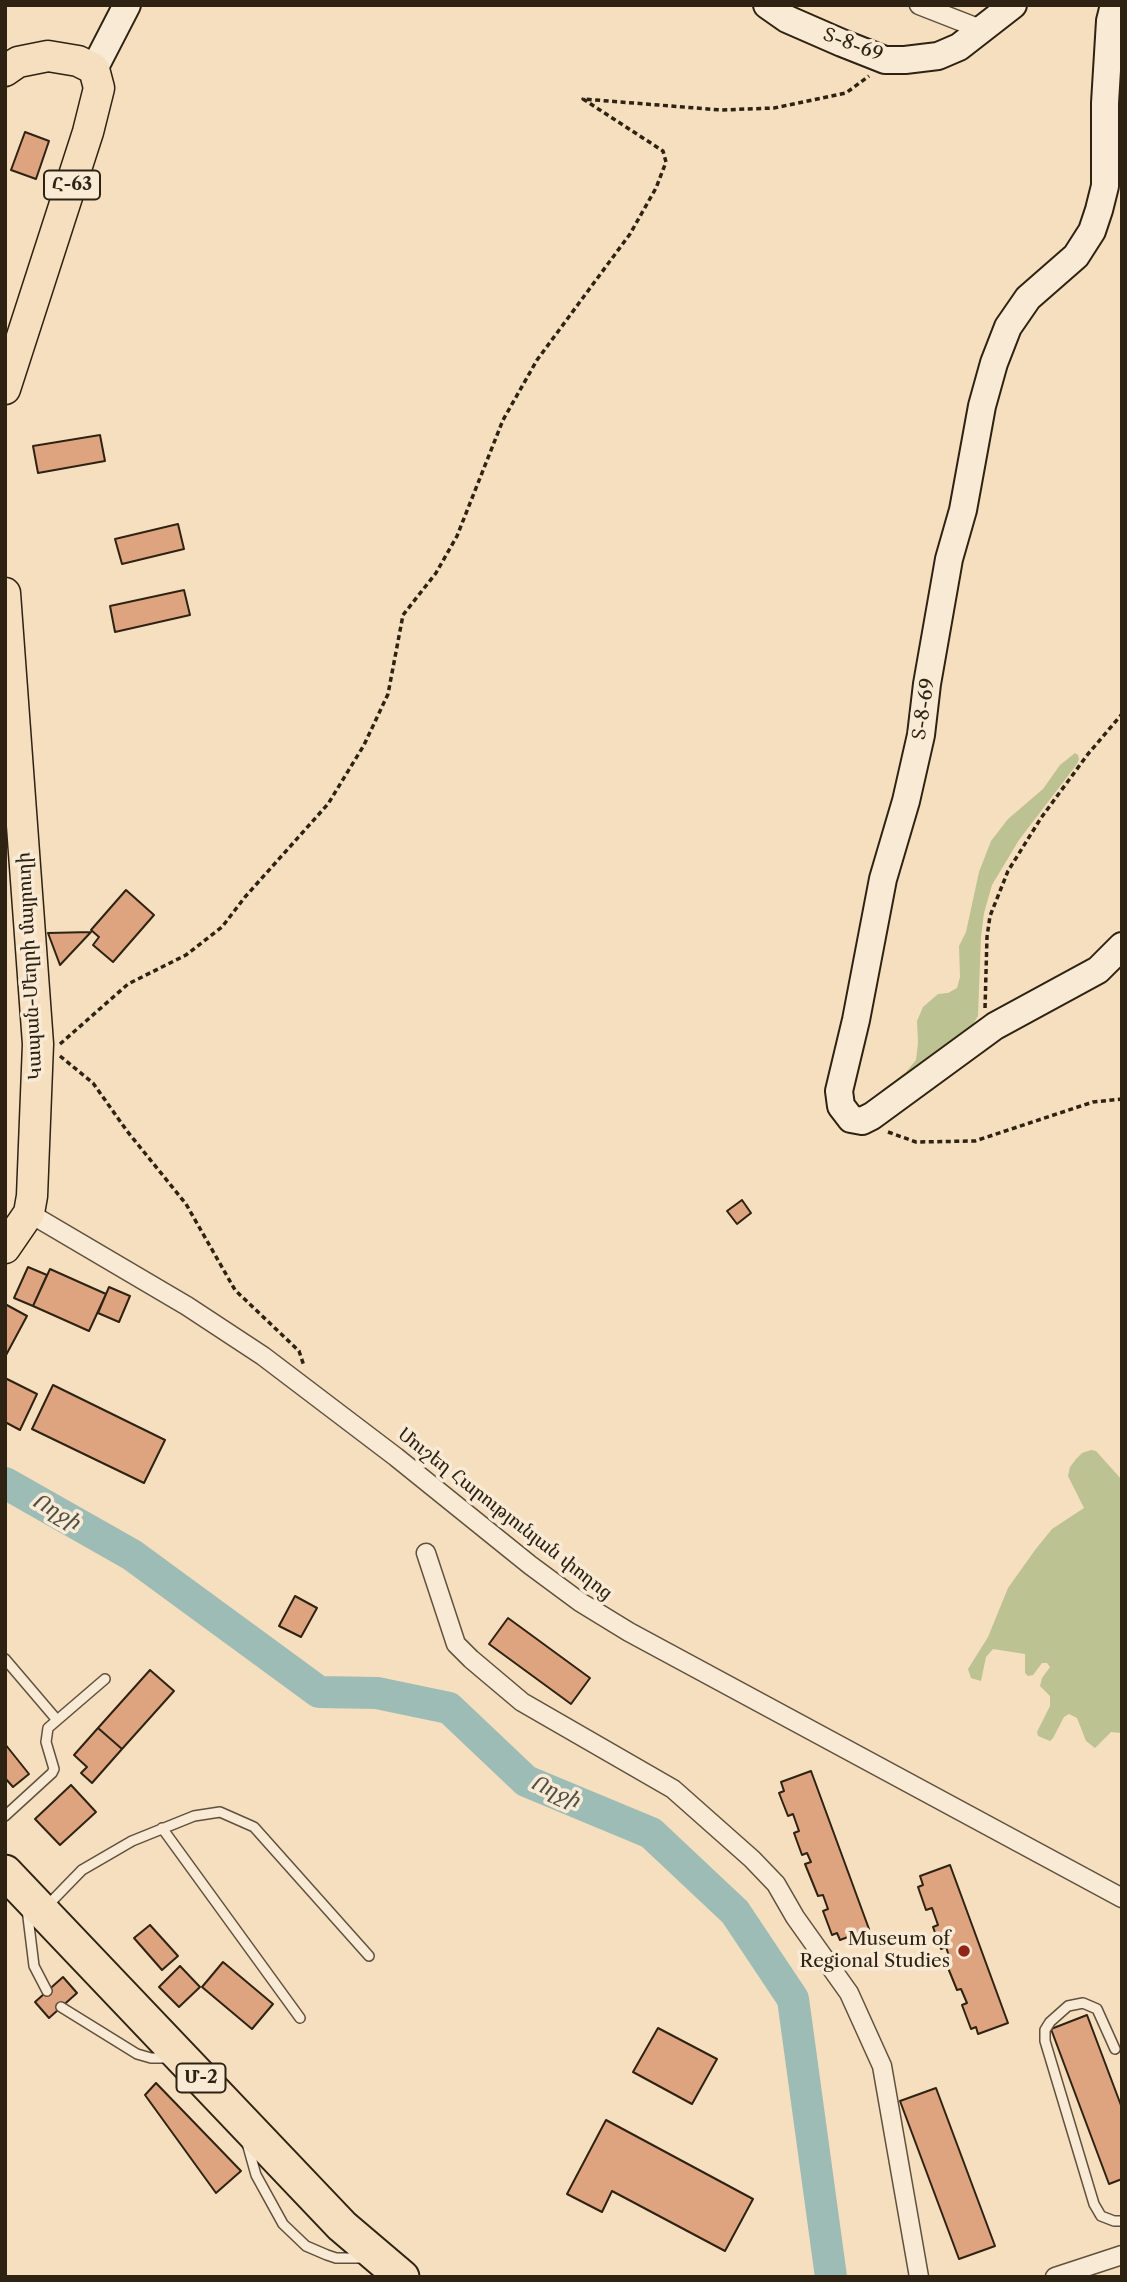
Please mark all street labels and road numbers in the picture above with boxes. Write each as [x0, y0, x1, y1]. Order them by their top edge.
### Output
street label: Տ-8-69 [820, 23, 886, 67]
road number: Հ-63 [44, 170, 100, 200]
street label: Տ-8-69 [908, 677, 940, 741]
street label: Կապան-Մեղրի մայրուղի [13, 852, 47, 1080]
street label: Մուշեղ Հարությունյան փողոց [393, 1423, 617, 1605]
road number: Մ-2 [176, 2064, 226, 2092]

